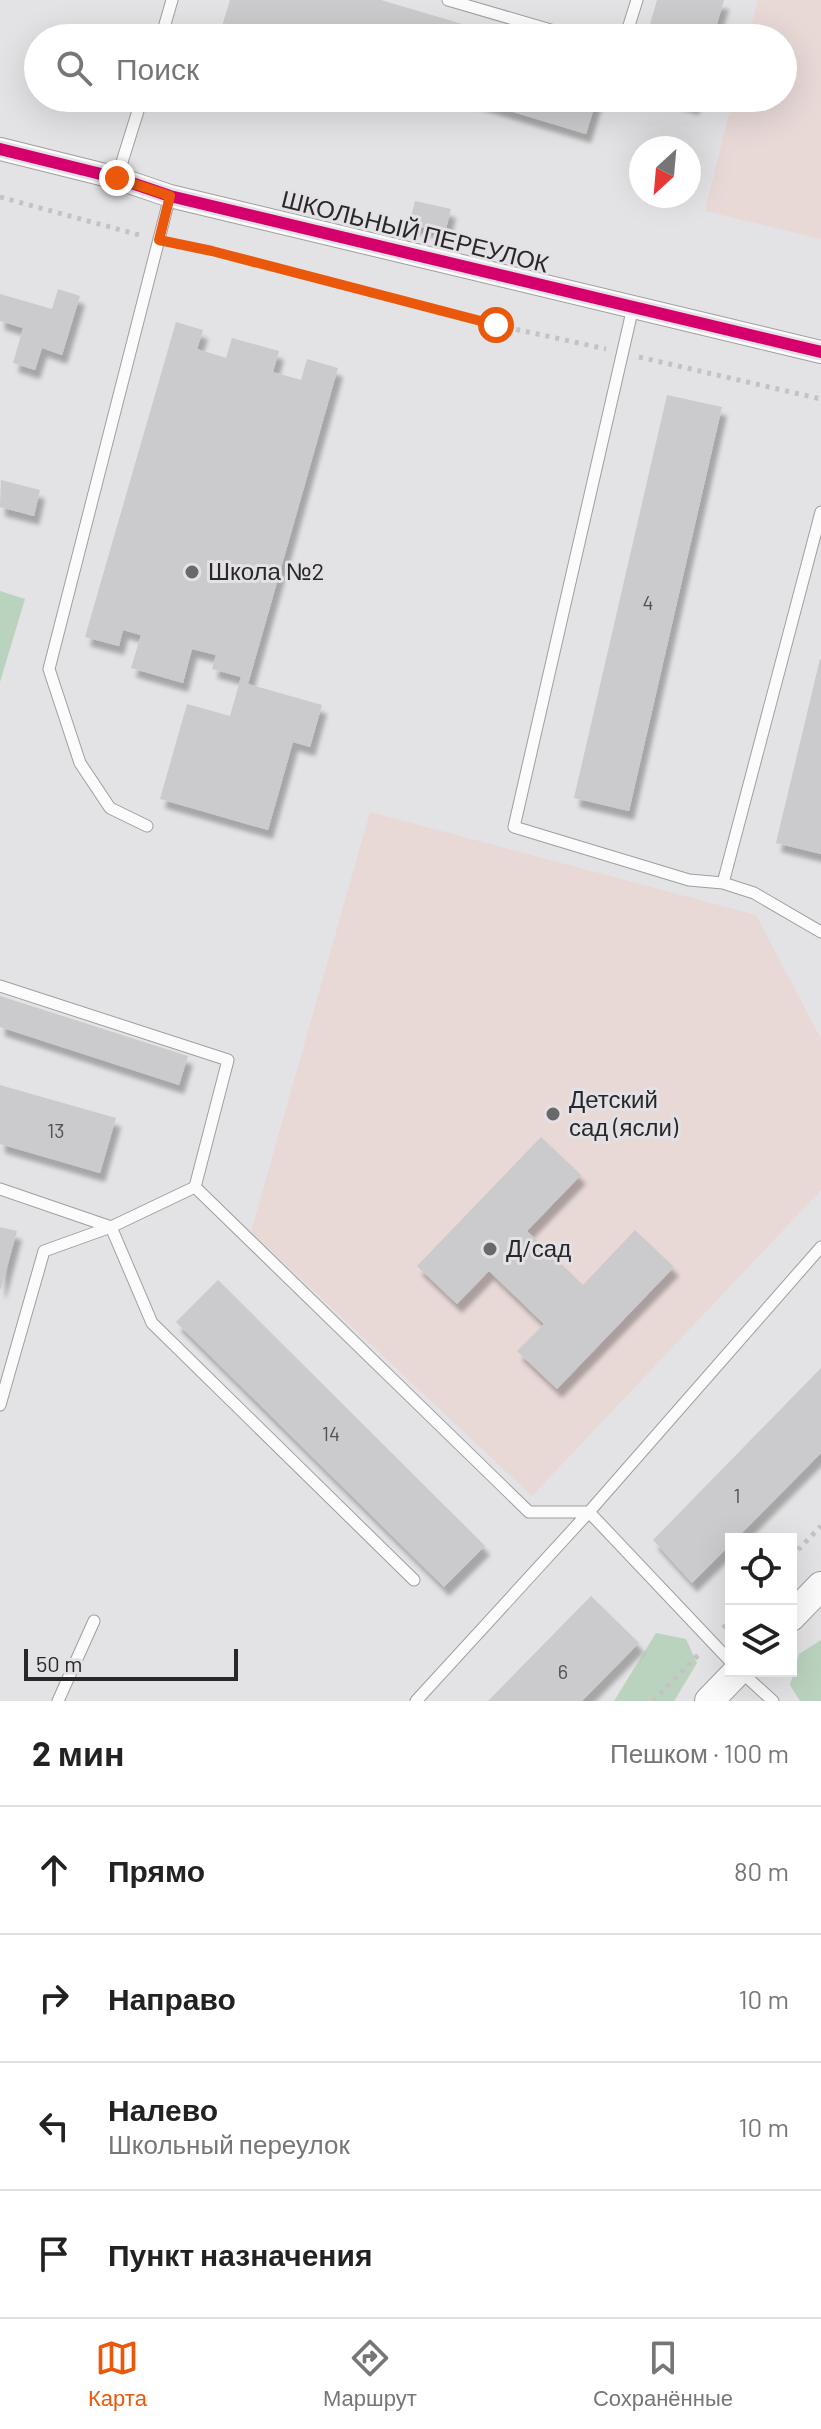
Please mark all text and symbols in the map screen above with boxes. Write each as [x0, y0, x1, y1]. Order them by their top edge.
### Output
search box [24, 24, 797, 112]
icon: search [52, 46, 96, 90]
text: Поиск [116, 50, 199, 86]
north arrow [629, 136, 701, 208]
route end [99, 160, 135, 196]
street label: ШКОЛЬНЫЙ ПЕРЕУЛОК [279, 183, 552, 278]
route start [478, 307, 514, 343]
place label: Школа №2 [208, 556, 324, 585]
marker: Школа №2 [183, 563, 201, 581]
house number: 4 [642, 590, 654, 614]
place label: Детский сад (ясли) [569, 1084, 679, 1141]
marker: Детский сад (ясли) [544, 1105, 562, 1123]
house number: 13 [47, 1118, 65, 1142]
place label: Д/сад [506, 1233, 571, 1262]
marker: Д/сад [481, 1240, 499, 1258]
house number: 14 [322, 1421, 340, 1445]
house number: 1 [734, 1483, 741, 1507]
map controls [725, 1533, 797, 1677]
button: locate [725, 1533, 797, 1605]
button: layers [725, 1605, 797, 1677]
scale bar [24, 1645, 238, 1681]
text: 50 m [36, 1650, 82, 1676]
house number: 6 [558, 1659, 568, 1683]
text: 2 мин [32, 1732, 124, 1773]
text: Пешком · 100 m [610, 1737, 789, 1768]
icon: ahead [32, 1848, 76, 1892]
text: Прямо [108, 1852, 205, 1888]
text: 80 m [734, 1855, 789, 1886]
icon: right [32, 1976, 76, 2020]
text: Направо [108, 1980, 236, 2016]
text: 10 m [739, 1983, 789, 2014]
text: Налево [108, 2091, 218, 2127]
icon: left [32, 2104, 76, 2148]
text: 10 m [739, 2111, 789, 2142]
text: Школьный переулок [108, 2128, 350, 2159]
icon: arrive [32, 2232, 76, 2276]
text: Пункт назначения [108, 2236, 372, 2272]
tab: Карта [88, 2336, 147, 2412]
tab: Маршрут [323, 2336, 417, 2412]
tab: Сохранённые [593, 2336, 733, 2412]

